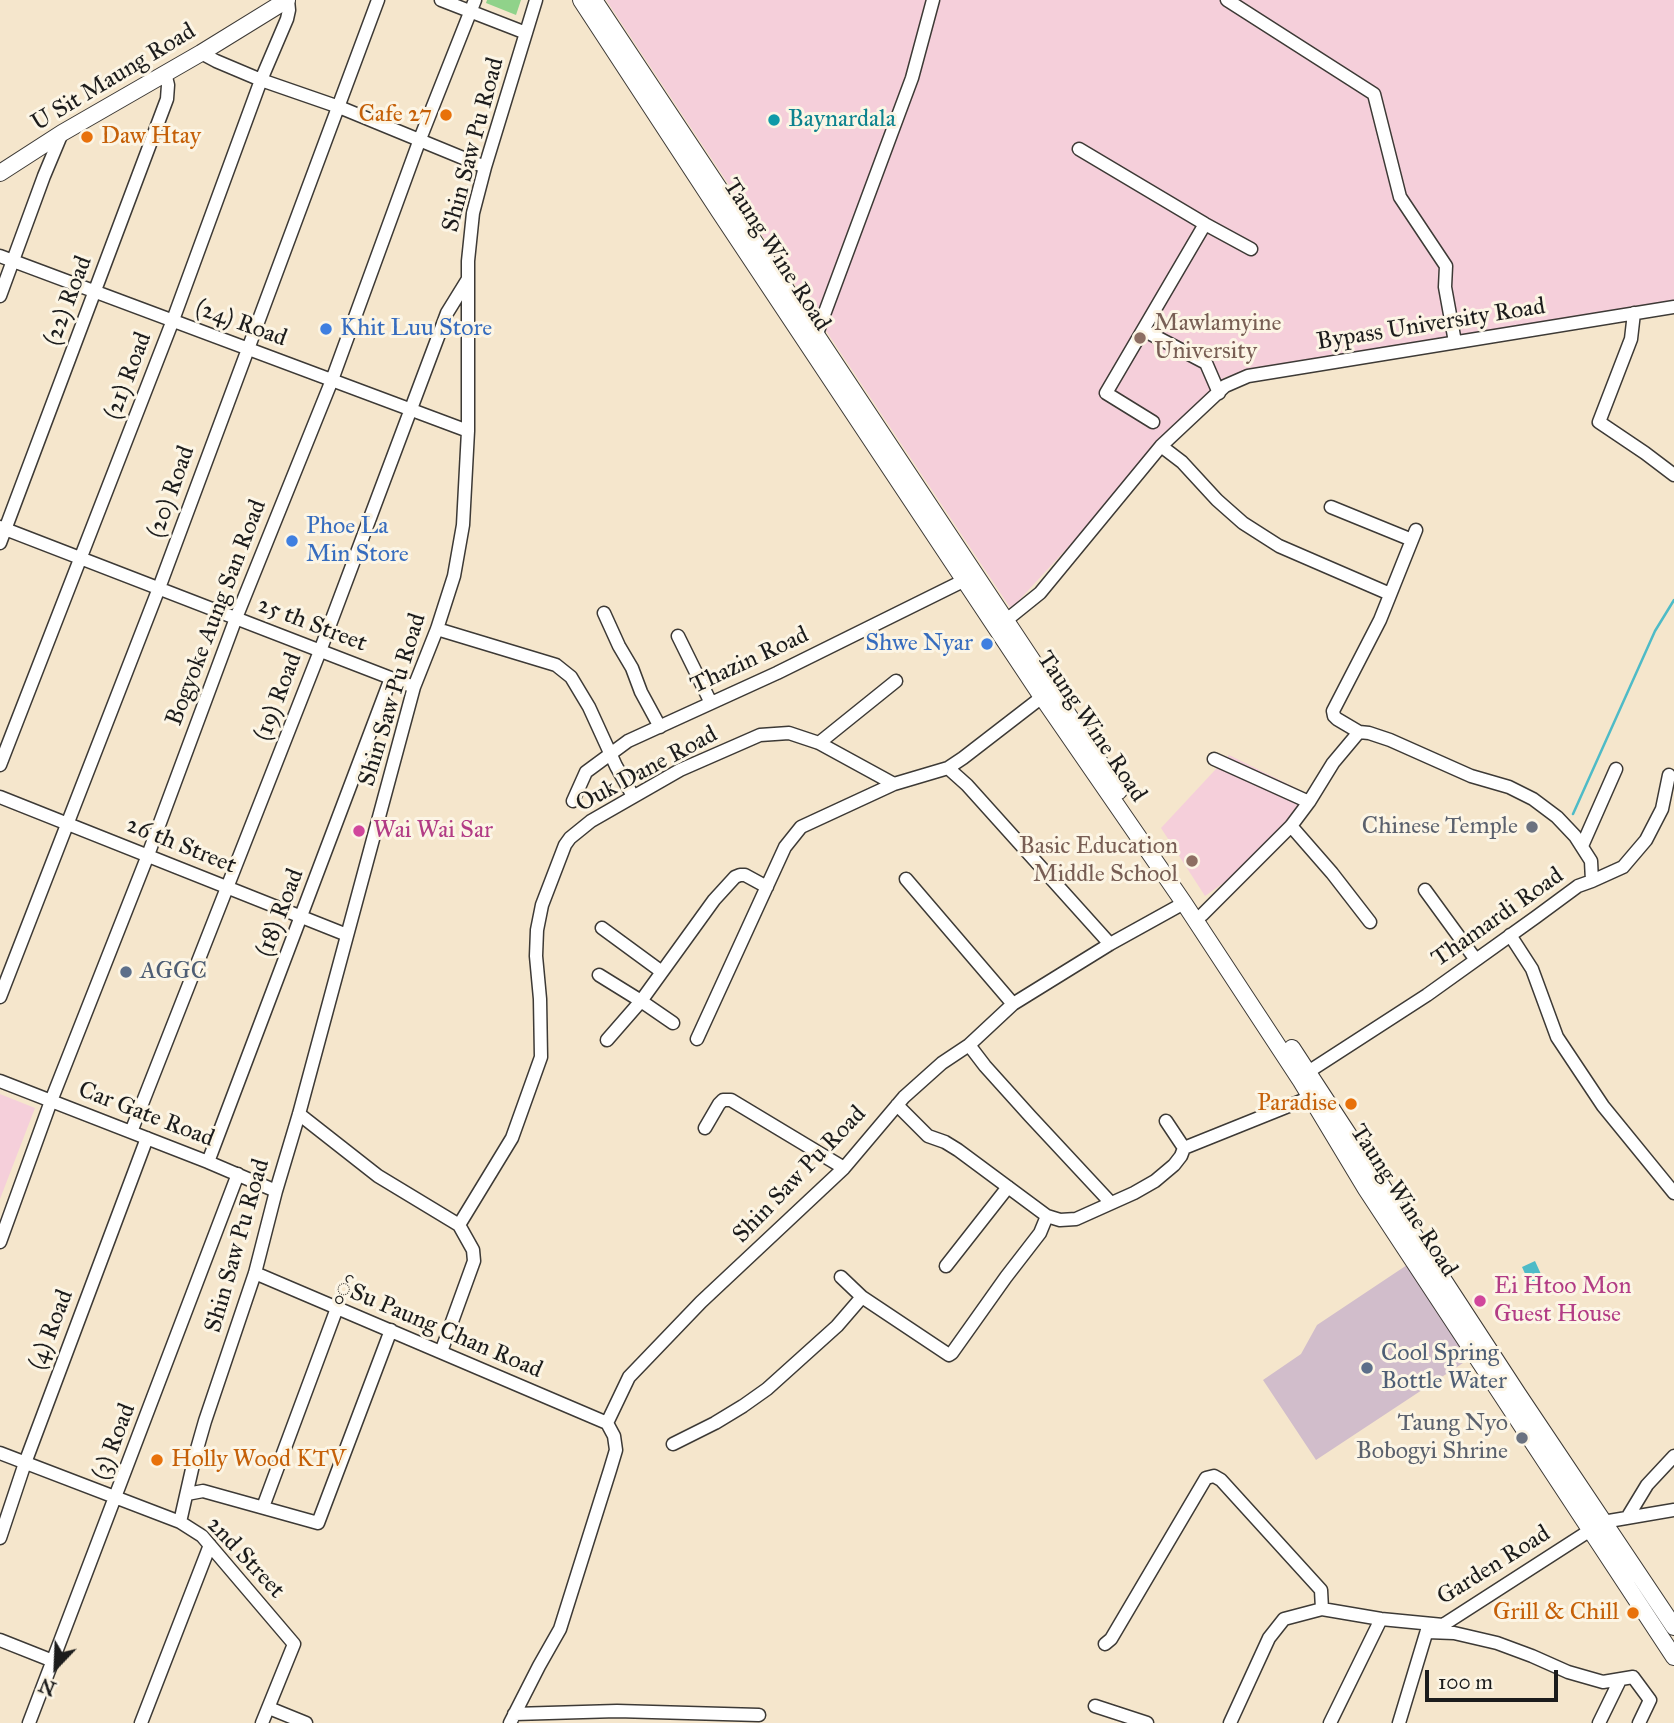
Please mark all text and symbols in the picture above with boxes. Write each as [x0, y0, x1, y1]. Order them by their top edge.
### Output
street label: U Sit Maung Road [27, 18, 201, 138]
street label: Shin Saw Pu Road [437, 55, 511, 235]
place label: Cafe 27 [358, 101, 432, 129]
place label: Baynardala [788, 106, 896, 134]
marker: Cafe 27 [438, 107, 454, 123]
marker: Baynardala [766, 112, 782, 128]
place label: Daw Htay [101, 123, 201, 151]
marker: Daw Htay [79, 129, 95, 145]
street label: Taung Wine Road [716, 173, 836, 337]
street label: (22) Road [39, 252, 99, 350]
street label: Bypass University Road [1315, 293, 1547, 357]
street label: (24) Road [191, 294, 291, 354]
place label: Mawlamyine University [1154, 310, 1282, 366]
place label: Khit Luu Store [340, 315, 492, 343]
marker: Khit Luu Store [318, 321, 334, 337]
street label: (21) Road [99, 328, 159, 424]
marker: Mawlamyine University [1132, 330, 1148, 346]
street label: (20) Road [142, 442, 202, 542]
street label: Bogyoke Aung San Road [161, 496, 273, 730]
place label: Phoe La Min Store [306, 513, 409, 569]
marker: Phoe La Min Store [284, 533, 300, 549]
street label: 25 th Street [253, 591, 371, 659]
street label: Shin Saw Pu Road [353, 610, 433, 790]
street label: Thazin Road [686, 621, 814, 701]
place label: Shwe Nyar [865, 630, 973, 658]
marker: Shwe Nyar [979, 636, 995, 652]
street label: Taung Wine Road [1030, 646, 1152, 808]
street label: (19) Road [249, 649, 309, 745]
street label: Ouk Dane Road [571, 721, 723, 819]
street label: 26 th Street [122, 811, 240, 881]
place label: Chinese Temple [1362, 813, 1518, 841]
place label: Wai Wai Sar [373, 817, 493, 845]
marker: Chinese Temple [1524, 819, 1540, 835]
marker: Wai Wai Sar [351, 823, 367, 839]
place label: Basic Education Middle School [1019, 833, 1178, 889]
marker: Basic Education Middle School [1184, 853, 1200, 869]
street label: Thamardi Road [1427, 862, 1569, 974]
street label: (18) Road [251, 865, 311, 961]
place label: AGGC [140, 958, 207, 986]
marker: AGGC [118, 964, 134, 980]
street label: Car Gate Road [74, 1076, 218, 1154]
place label: Paradise [1257, 1090, 1337, 1118]
marker: Paradise [1343, 1096, 1359, 1112]
street label: Shin Saw Pu Road [727, 1100, 873, 1250]
street label: Taung Wine Road [1343, 1119, 1463, 1283]
street label: Shin Saw Pu Road [199, 1156, 277, 1336]
street label: ်ွSu Paung Chan Road [332, 1273, 546, 1385]
place label: Ei Htoo Mon Guest House [1494, 1273, 1631, 1329]
street label: (4) Road [24, 1286, 80, 1374]
marker: Ei Htoo Mon Guest House [1472, 1293, 1488, 1309]
place label: Cool Spring Bottle Water [1381, 1340, 1507, 1396]
marker: Cool Spring Bottle Water [1359, 1360, 1375, 1376]
street label: (3) Road [87, 1400, 143, 1484]
place label: Taung Nyo Bobogyi Shrine [1356, 1410, 1508, 1466]
marker: Taung Nyo Bobogyi Shrine [1514, 1430, 1530, 1446]
place label: Holly Wood KTV [171, 1446, 346, 1474]
marker: Holly Wood KTV [149, 1452, 165, 1468]
street label: 2nd Street [200, 1511, 290, 1605]
street label: Garden Road [1432, 1520, 1556, 1612]
place label: Grill & Chill [1493, 1599, 1619, 1627]
marker: Grill & Chill [1625, 1605, 1641, 1621]
north arrow [21, 1632, 91, 1702]
scale bar [1429, 1656, 1562, 1700]
text: 100 m [1438, 1669, 1493, 1695]
text: N [36, 1673, 60, 1701]

